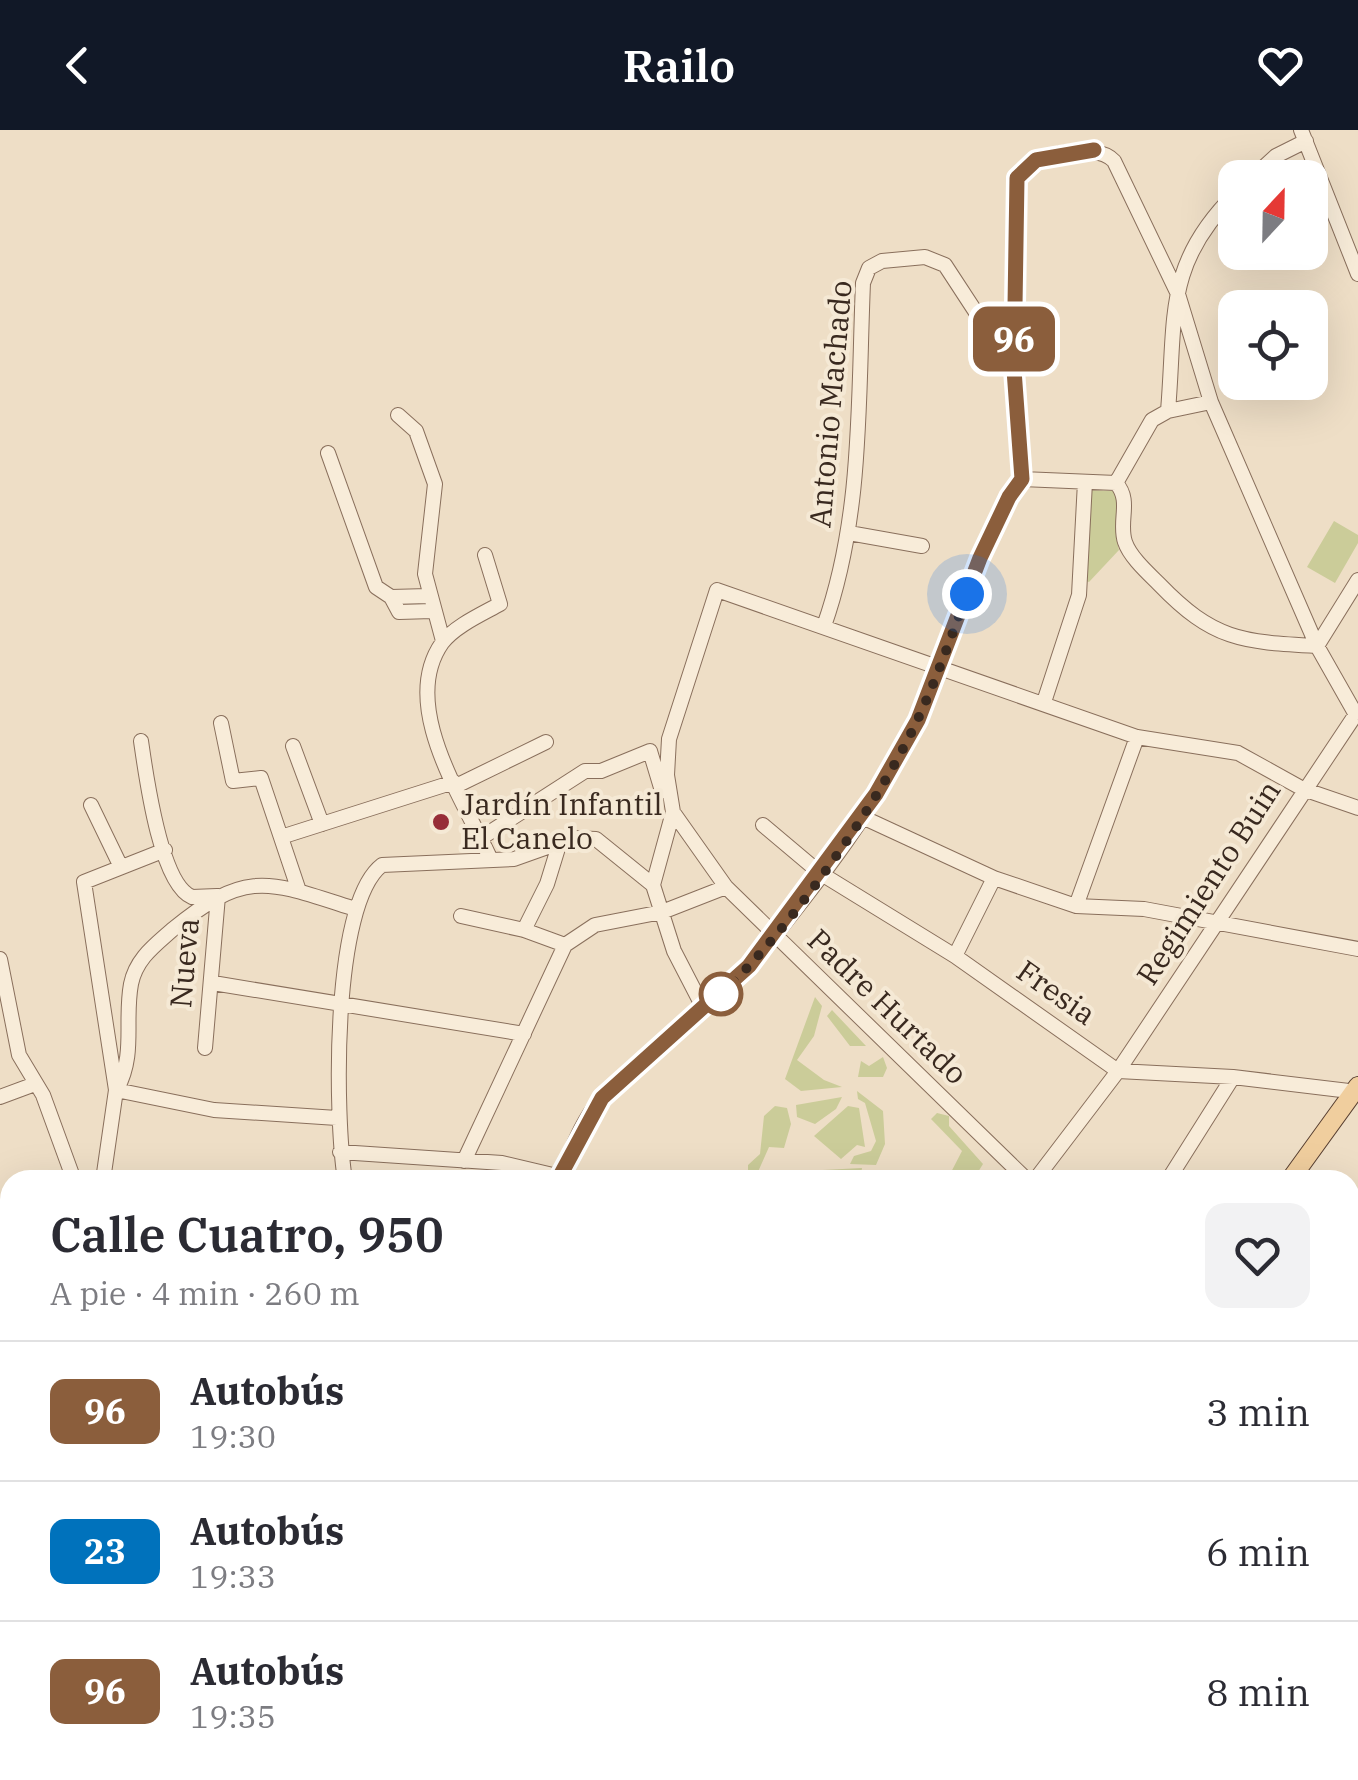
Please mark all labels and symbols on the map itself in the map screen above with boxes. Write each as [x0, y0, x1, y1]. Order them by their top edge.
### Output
north arrow [1218, 160, 1328, 270]
street label: Antonio Machado [799, 279, 860, 529]
line badge: 96 [969, 306, 1059, 372]
your location [942, 569, 992, 619]
street label: Regimiento Buin [1127, 772, 1288, 992]
place label: Jardín Infantil El Canelo [461, 784, 662, 857]
marker: Jardín Infantil El Canelo [430, 811, 452, 833]
street label: Nueva [160, 916, 207, 1009]
street label: Padre Hurtado [800, 920, 976, 1092]
street label: Fresia [1010, 951, 1104, 1033]
unlabelled marker [700, 973, 742, 1015]

